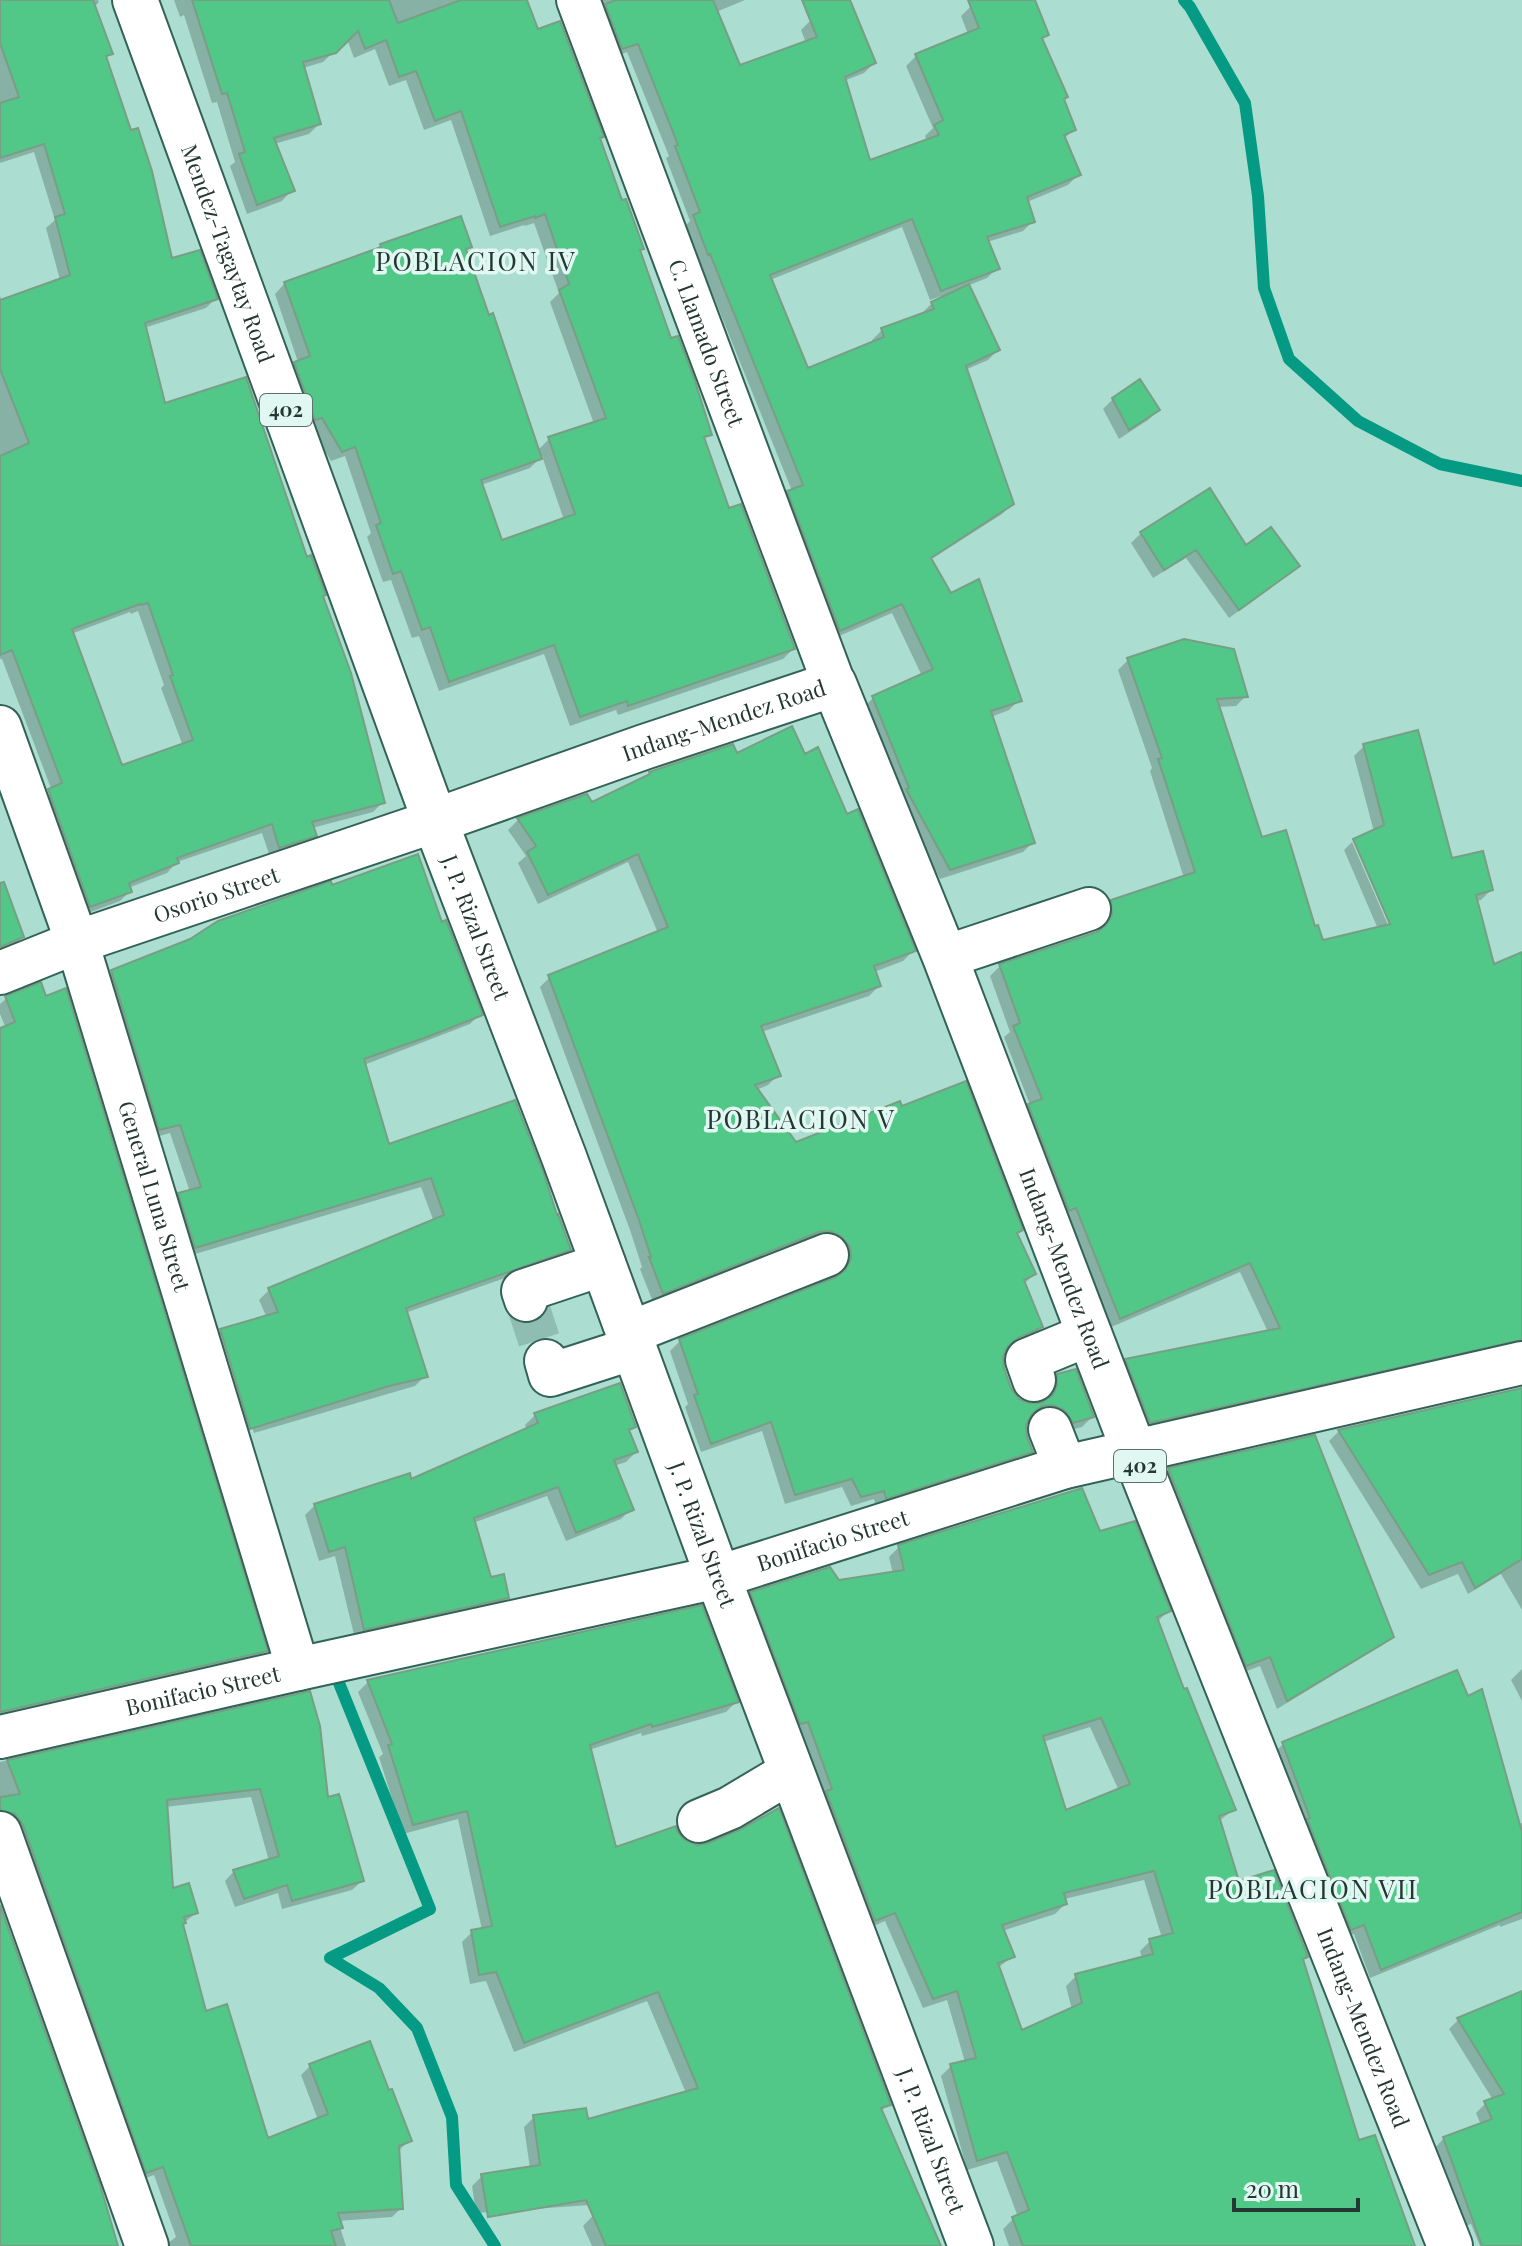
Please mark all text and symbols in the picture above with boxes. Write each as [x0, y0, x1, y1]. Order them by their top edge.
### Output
street label: Mendez-Tagaytay Road [175, 140, 282, 367]
district label: POBLACION IV [375, 243, 577, 278]
street label: C. Llamado Street [662, 255, 753, 431]
road number: 402 [260, 394, 312, 426]
street label: Indang-Mendez Road [618, 672, 830, 768]
street label: J. P. Rizal Street [435, 849, 519, 1005]
street label: Osorio Street [149, 858, 284, 929]
street label: General Luna Street [112, 1097, 199, 1296]
district label: POBLACION V [706, 1101, 896, 1136]
street label: Indang-Mendez Road [1013, 1163, 1117, 1373]
road number: 402 [1114, 1450, 1166, 1482]
street label: J. P. Rizal Street [663, 1456, 744, 1612]
street label: Bonifacio Street [753, 1501, 913, 1578]
street label: Bonifacio Street [122, 1657, 284, 1722]
district label: POBLACION VII [1207, 1871, 1419, 1906]
street label: Indang-Mendez Road [1311, 1923, 1417, 2132]
street label: J. P. Rizal Street [891, 2062, 974, 2218]
scale bar [1234, 2162, 1358, 2212]
text: 20 m [1246, 2172, 1299, 2204]

